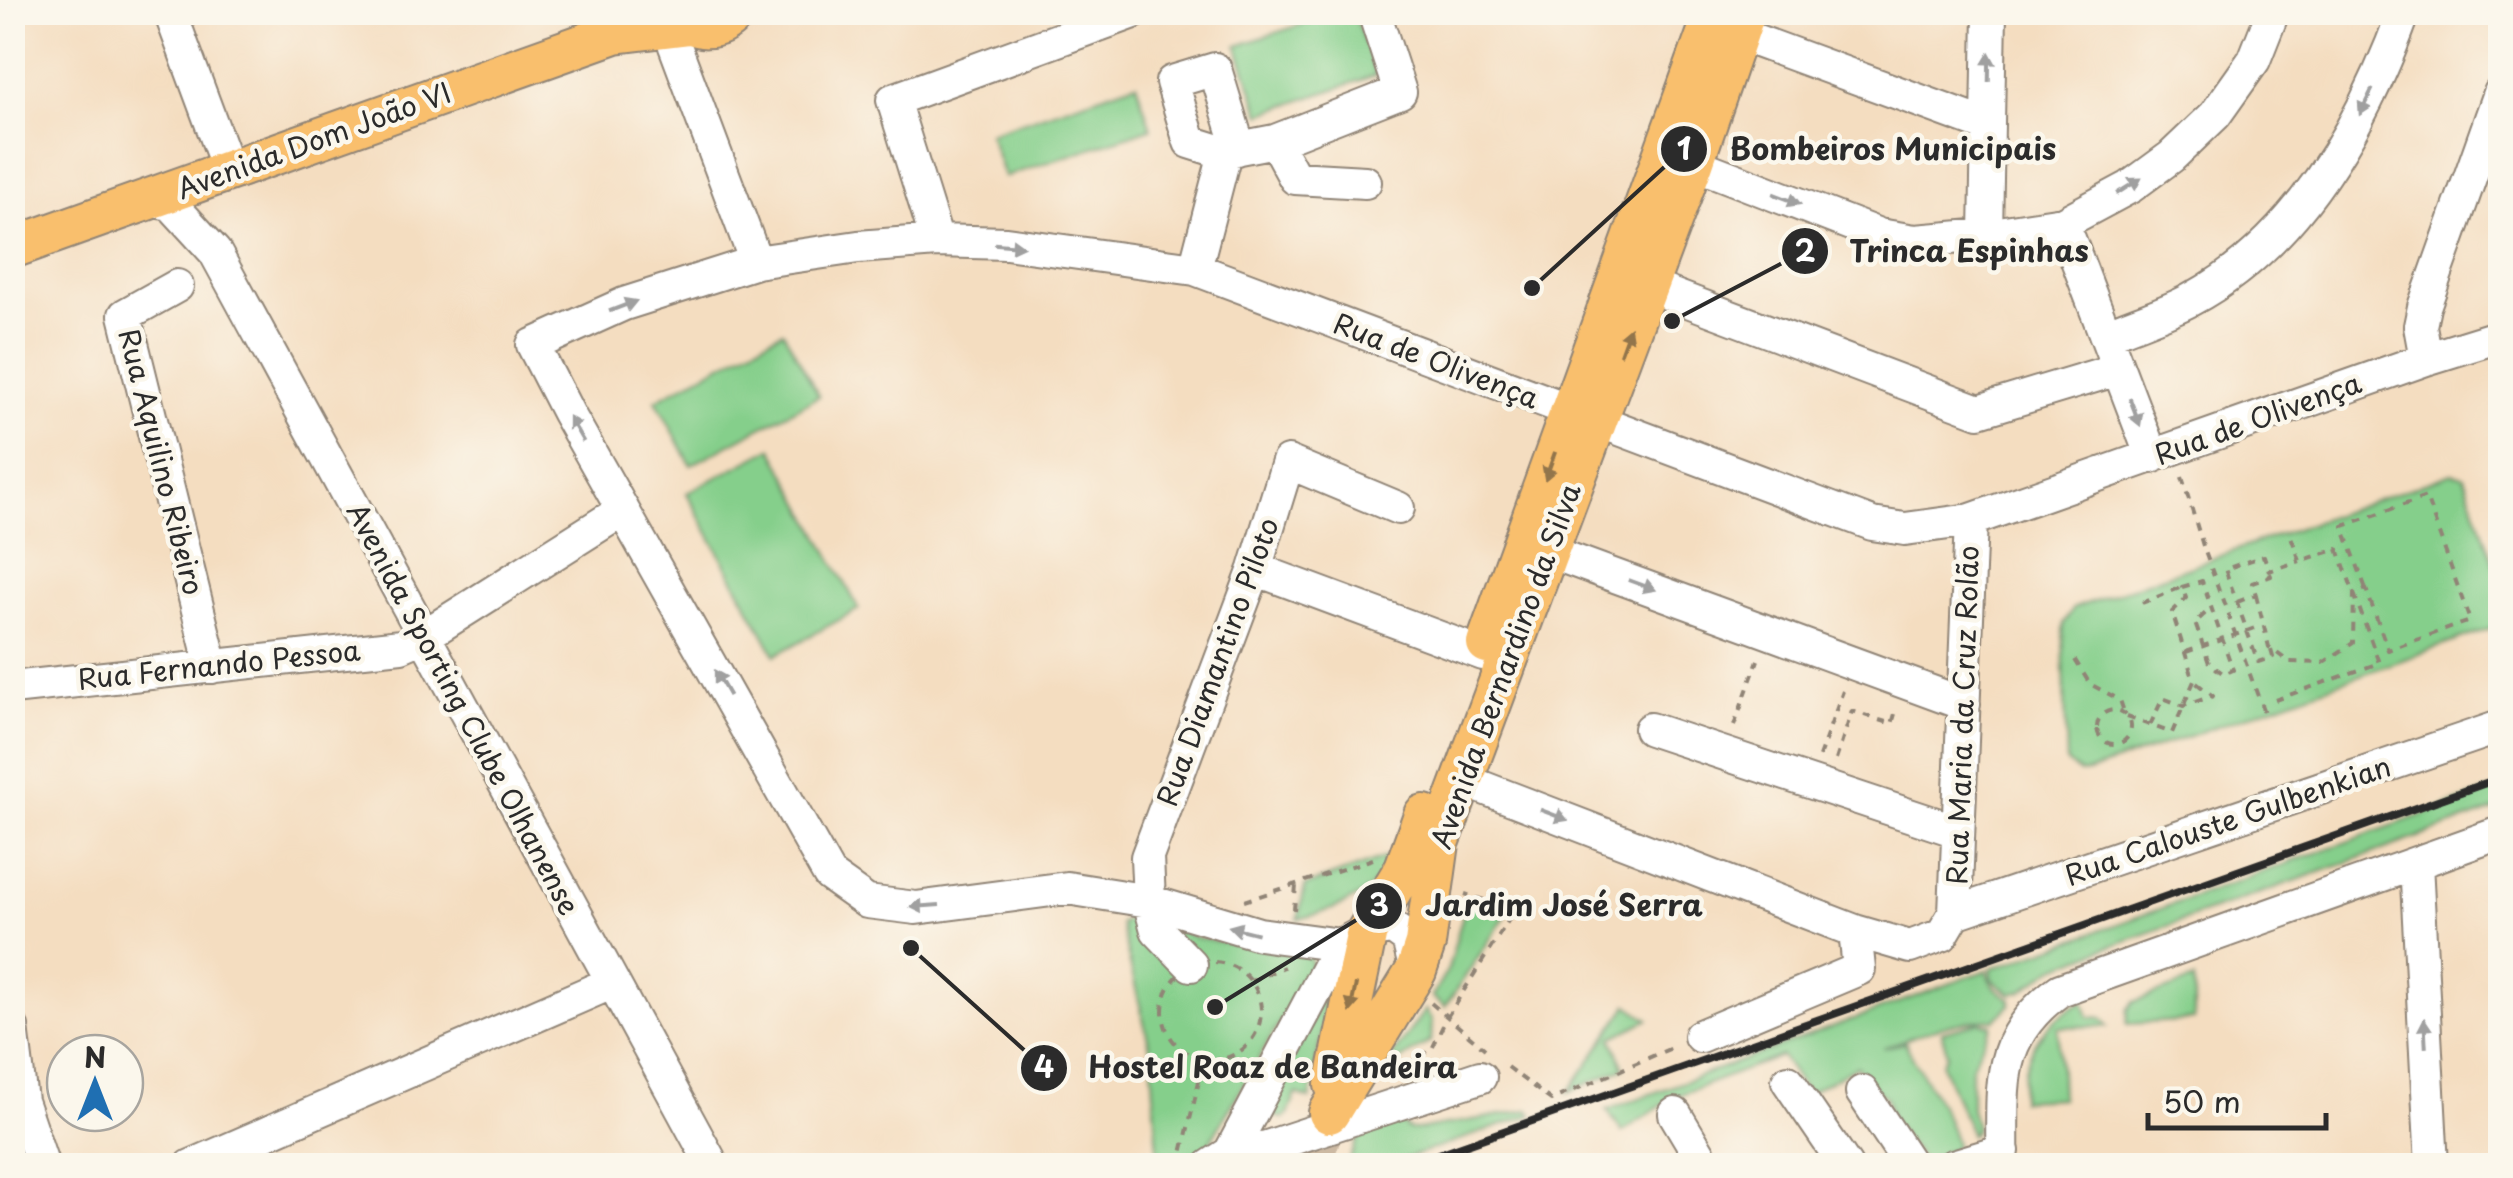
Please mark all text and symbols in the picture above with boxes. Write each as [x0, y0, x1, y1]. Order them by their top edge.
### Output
one-way arrow [1981, 51, 1997, 83]
street label: Avenida Dom João VI [171, 70, 456, 209]
one-way arrow [2358, 88, 2375, 117]
callout: Bombeiros Municipais [1659, 119, 2076, 179]
text: 1 [1677, 125, 1691, 170]
text: Bombeiros Municipais [1730, 125, 2056, 170]
one-way arrow [2115, 178, 2143, 196]
one-way arrow [1772, 192, 1802, 208]
callout: Trinca Espinhas [1780, 221, 2108, 281]
text: 2 [1794, 227, 1816, 272]
text: Trinca Espinhas [1849, 227, 2089, 272]
one-way arrow [994, 237, 1026, 253]
one-way arrow [608, 297, 638, 313]
street label: Rua de Olivença [1328, 301, 1546, 419]
street label: Rua Aquilino Ribeiro [109, 324, 216, 599]
one-way arrow [1618, 326, 1633, 356]
street label: Rua de Olivença [2148, 360, 2367, 475]
one-way arrow [2127, 398, 2143, 428]
one-way arrow [568, 414, 585, 443]
one-way arrow [1542, 451, 1557, 481]
street label: Avenida Bernardino da Silva [1418, 476, 1591, 854]
street label: Avenida Sporting Clube Olhanense [337, 494, 592, 922]
street label: Rua Diamantino Piloto [1144, 511, 1289, 812]
street label: Rua Maria da Cruz Rolão [1934, 545, 1989, 885]
one-way arrow [1627, 578, 1657, 593]
street label: Rua Fernando Pessoa [75, 627, 363, 700]
one-way arrow [714, 668, 731, 697]
street label: Rua Calouste Gulbenkian [2059, 744, 2396, 896]
one-way arrow [1539, 808, 1569, 823]
callout: Jardim José Serra [1354, 876, 1723, 936]
text: 3 [1369, 881, 1389, 926]
text: Jardim José Serra [1425, 881, 1703, 926]
one-way arrow [909, 898, 940, 914]
one-way arrow [1227, 922, 1258, 937]
one-way arrow [1344, 983, 1360, 1014]
one-way arrow [2417, 1017, 2433, 1049]
north arrow [45, 1033, 145, 1133]
text: N [84, 1035, 106, 1078]
callout: Hostel Roaz de Bandeira [1019, 1038, 1478, 1098]
text: 4 [1034, 1043, 1054, 1088]
text: Hostel Roaz de Bandeira [1088, 1043, 1458, 1088]
scale bar [2148, 1068, 2326, 1130]
text: 50 m [2163, 1078, 2241, 1123]

